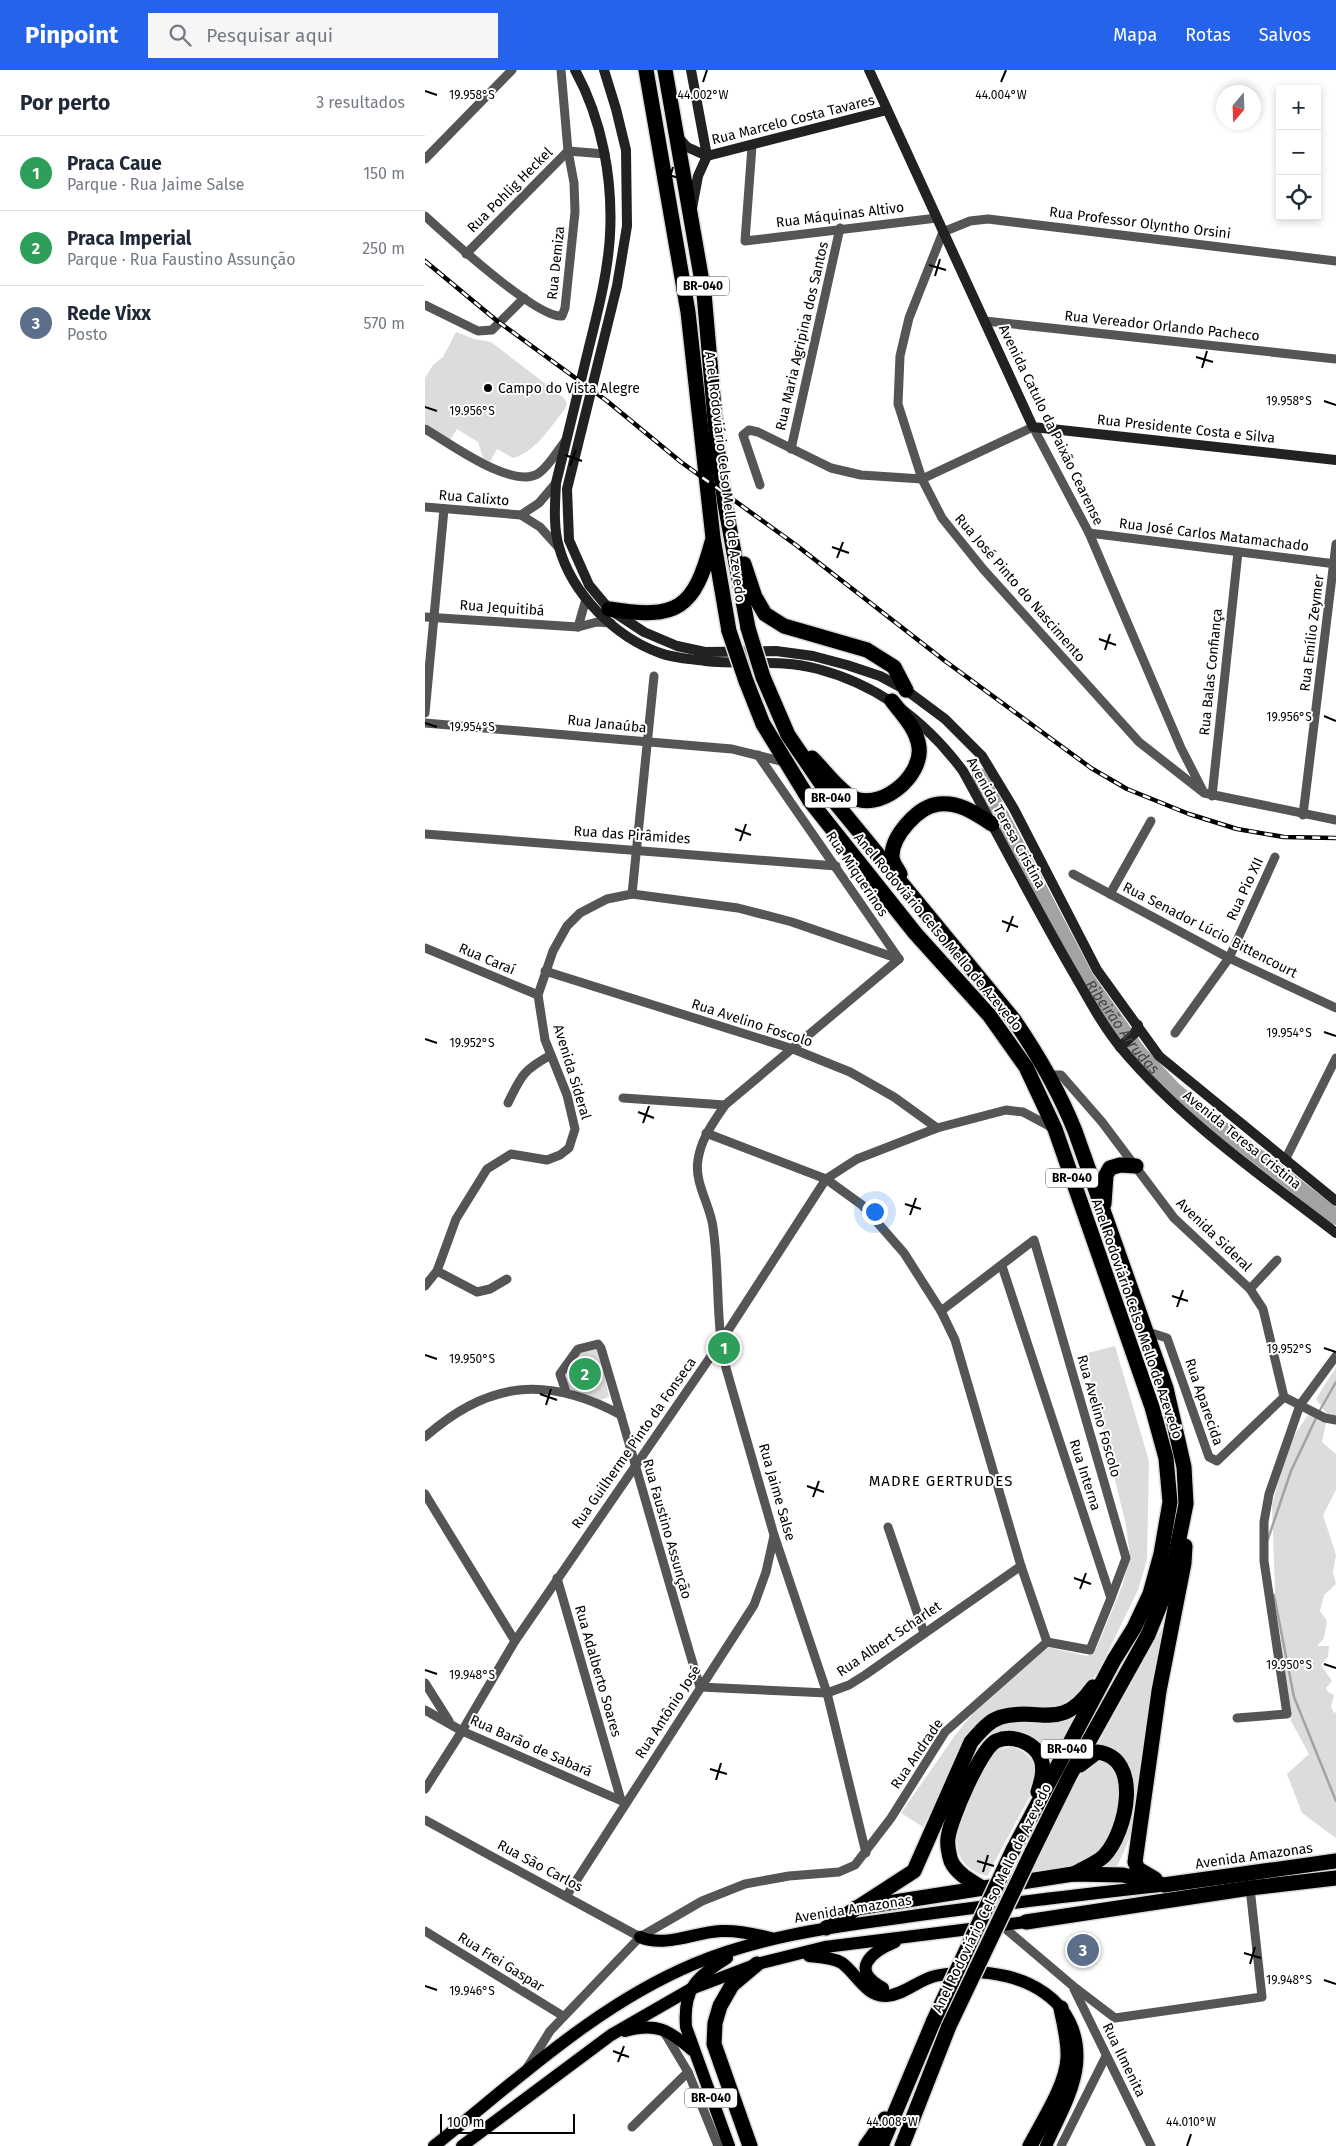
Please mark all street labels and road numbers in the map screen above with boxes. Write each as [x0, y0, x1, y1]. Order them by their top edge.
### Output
street label: Rua Marcelo Costa Tavares [710, 91, 877, 148]
street label: Rua Pohlig Heckel [464, 144, 556, 236]
street label: Rua Máquinas Altivo [775, 199, 905, 231]
street label: Rua Professor Olyntho Orsini [1048, 203, 1232, 243]
street label: Rua Demiza [544, 225, 568, 301]
street label: Rua Maria Agripina dos Santos [772, 239, 832, 432]
road number: BR-040 [677, 277, 729, 296]
street label: Rua Vereador Orlando Pacheco [1064, 307, 1260, 345]
street label: Avenida Catulo da Paixão Cearense [995, 322, 1107, 528]
street label: Anel Rodoviário Celso Mello de Azevedo [701, 350, 749, 604]
street label: Rua Presidente Costa e Silva [1096, 411, 1276, 447]
street label: Rua Calixto [438, 486, 510, 510]
street label: Rua José Pinto do Nascimento [951, 510, 1089, 666]
street label: Rua José Carlos Matamachado [1118, 515, 1310, 555]
street label: Rua Emílio Zeymer [1296, 573, 1328, 692]
street label: Rua Jequitibá [459, 597, 545, 619]
street label: Rua Balas Confiança [1196, 608, 1226, 736]
street label: Rua Janaúba [567, 711, 647, 737]
street label: Avenida Teresa Cristina [963, 755, 1049, 891]
road number: BR-040 [805, 788, 857, 808]
street label: Rua das Pirâmides [573, 822, 691, 848]
street label: Rua Miquerinos [822, 828, 892, 920]
street label: Anel Rodoviário Celso Mello de Azevedo [850, 830, 1026, 1034]
street label: Rua Pio XII [1223, 855, 1267, 923]
street label: Rua Senador Lúcio Bittencourt [1120, 878, 1301, 982]
street label: Rua Caraí [456, 940, 518, 979]
street label: Rua Avelino Foscolo [689, 995, 815, 1051]
street label: Avenida Sideral [549, 1022, 595, 1122]
street label: Avenida Teresa Cristina [1179, 1087, 1305, 1193]
road number: BR-040 [1046, 1168, 1098, 1188]
street label: Avenida Sideral [1173, 1195, 1255, 1275]
street label: Anel Rodoviário Celso Mello de Azevedo [1088, 1197, 1186, 1441]
street label: Rua Avelino Foscolo [1073, 1353, 1125, 1479]
street label: Rua Guilherme Pinto da Fonseca [568, 1354, 700, 1532]
street label: Rua Aparecida [1181, 1356, 1227, 1448]
street label: Rua Interna [1065, 1437, 1105, 1513]
street label: Rua Jaime Salse [755, 1441, 799, 1543]
street label: Rua Faustino Assunção [639, 1457, 695, 1601]
street label: Rua Albert Scharlet [833, 1597, 945, 1680]
street label: Rua Adalberto Soares [571, 1603, 625, 1739]
street label: Rua Antônio José [632, 1662, 704, 1762]
street label: Rua Barão de Sabará [467, 1711, 595, 1781]
street label: Rua Andrade [887, 1716, 947, 1792]
road number: BR-040 [1041, 1740, 1093, 1758]
street label: Anel Rodoviário Celso Mello de Azevedo [929, 1781, 1055, 2015]
street label: Rua São Carlos [494, 1836, 586, 1896]
street label: Avenida Amazonas [1194, 1839, 1314, 1873]
street label: Avenida Amazonas [793, 1891, 913, 1927]
street label: Rua Frei Gaspar [455, 1929, 548, 1996]
street label: Rua Ilmenita [1099, 2020, 1149, 2100]
road number: BR-040 [685, 2089, 737, 2108]

